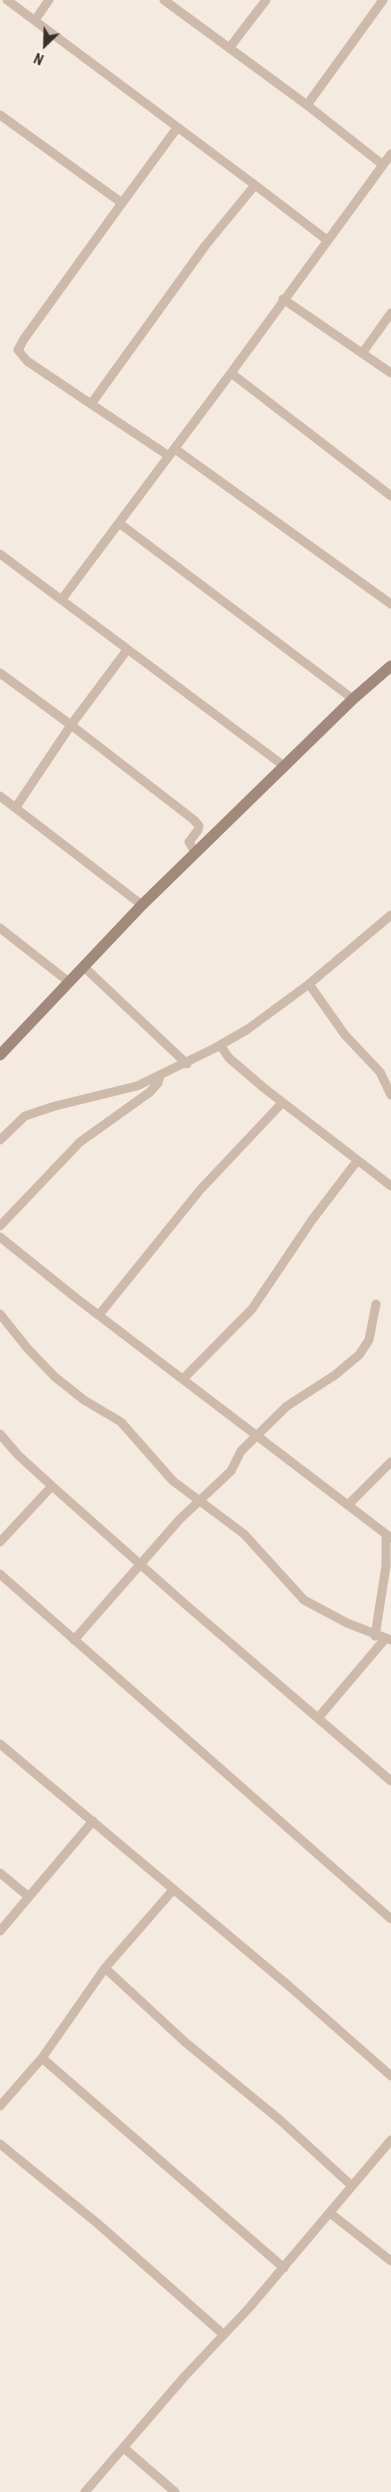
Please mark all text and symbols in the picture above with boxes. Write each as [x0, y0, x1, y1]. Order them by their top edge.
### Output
north arrow [20, 20, 70, 70]
text: N [32, 50, 46, 68]

